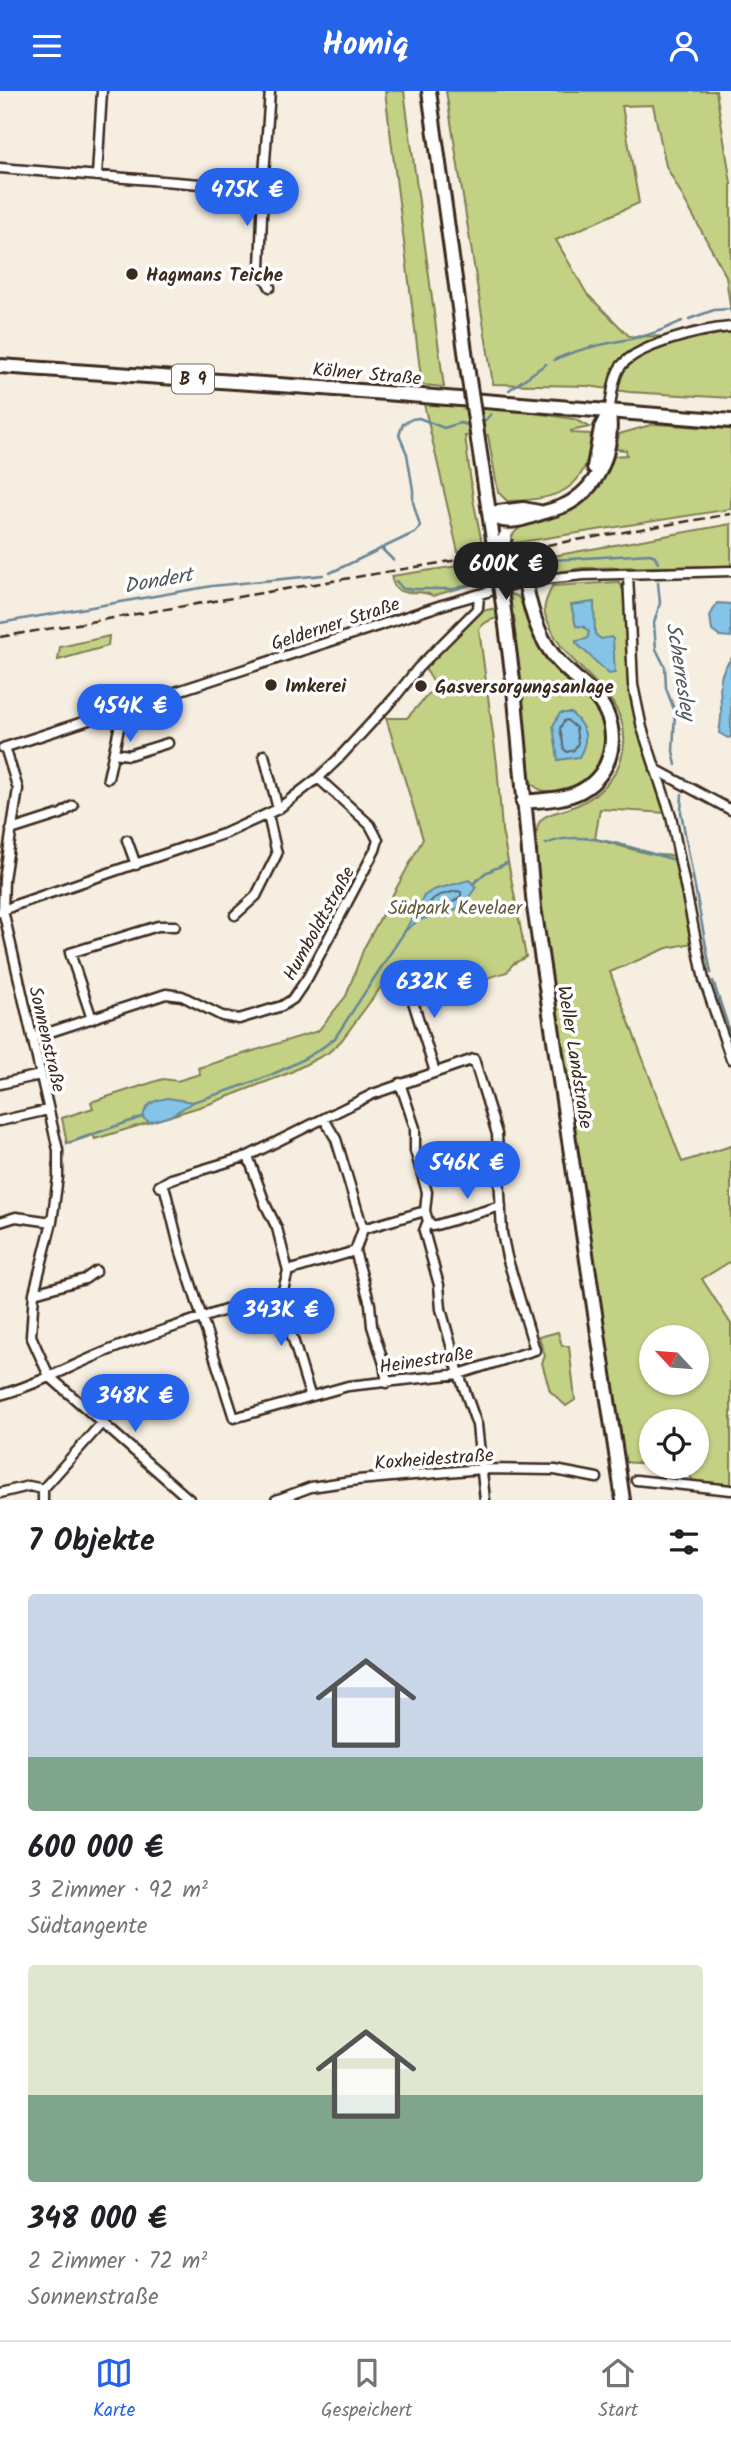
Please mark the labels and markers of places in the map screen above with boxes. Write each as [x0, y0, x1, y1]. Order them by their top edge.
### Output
pin: 475K € [190, 169, 304, 228]
place label: Hagmans Teiche [146, 261, 283, 291]
marker: Hagmans Teiche [124, 266, 140, 282]
pin: 600K € [449, 543, 563, 602]
place label: Imkerei [285, 672, 347, 702]
place label: Gasversorgungsanlage [435, 673, 614, 703]
marker: Imkerei [263, 677, 279, 693]
marker: Gasversorgungsanlage [413, 678, 429, 694]
pin: 454K € [73, 685, 187, 744]
pin: 632K € [377, 961, 491, 1020]
pin: 546K € [410, 1141, 524, 1201]
pin: 343K € [224, 1289, 338, 1348]
pin: 348K € [78, 1375, 192, 1434]

